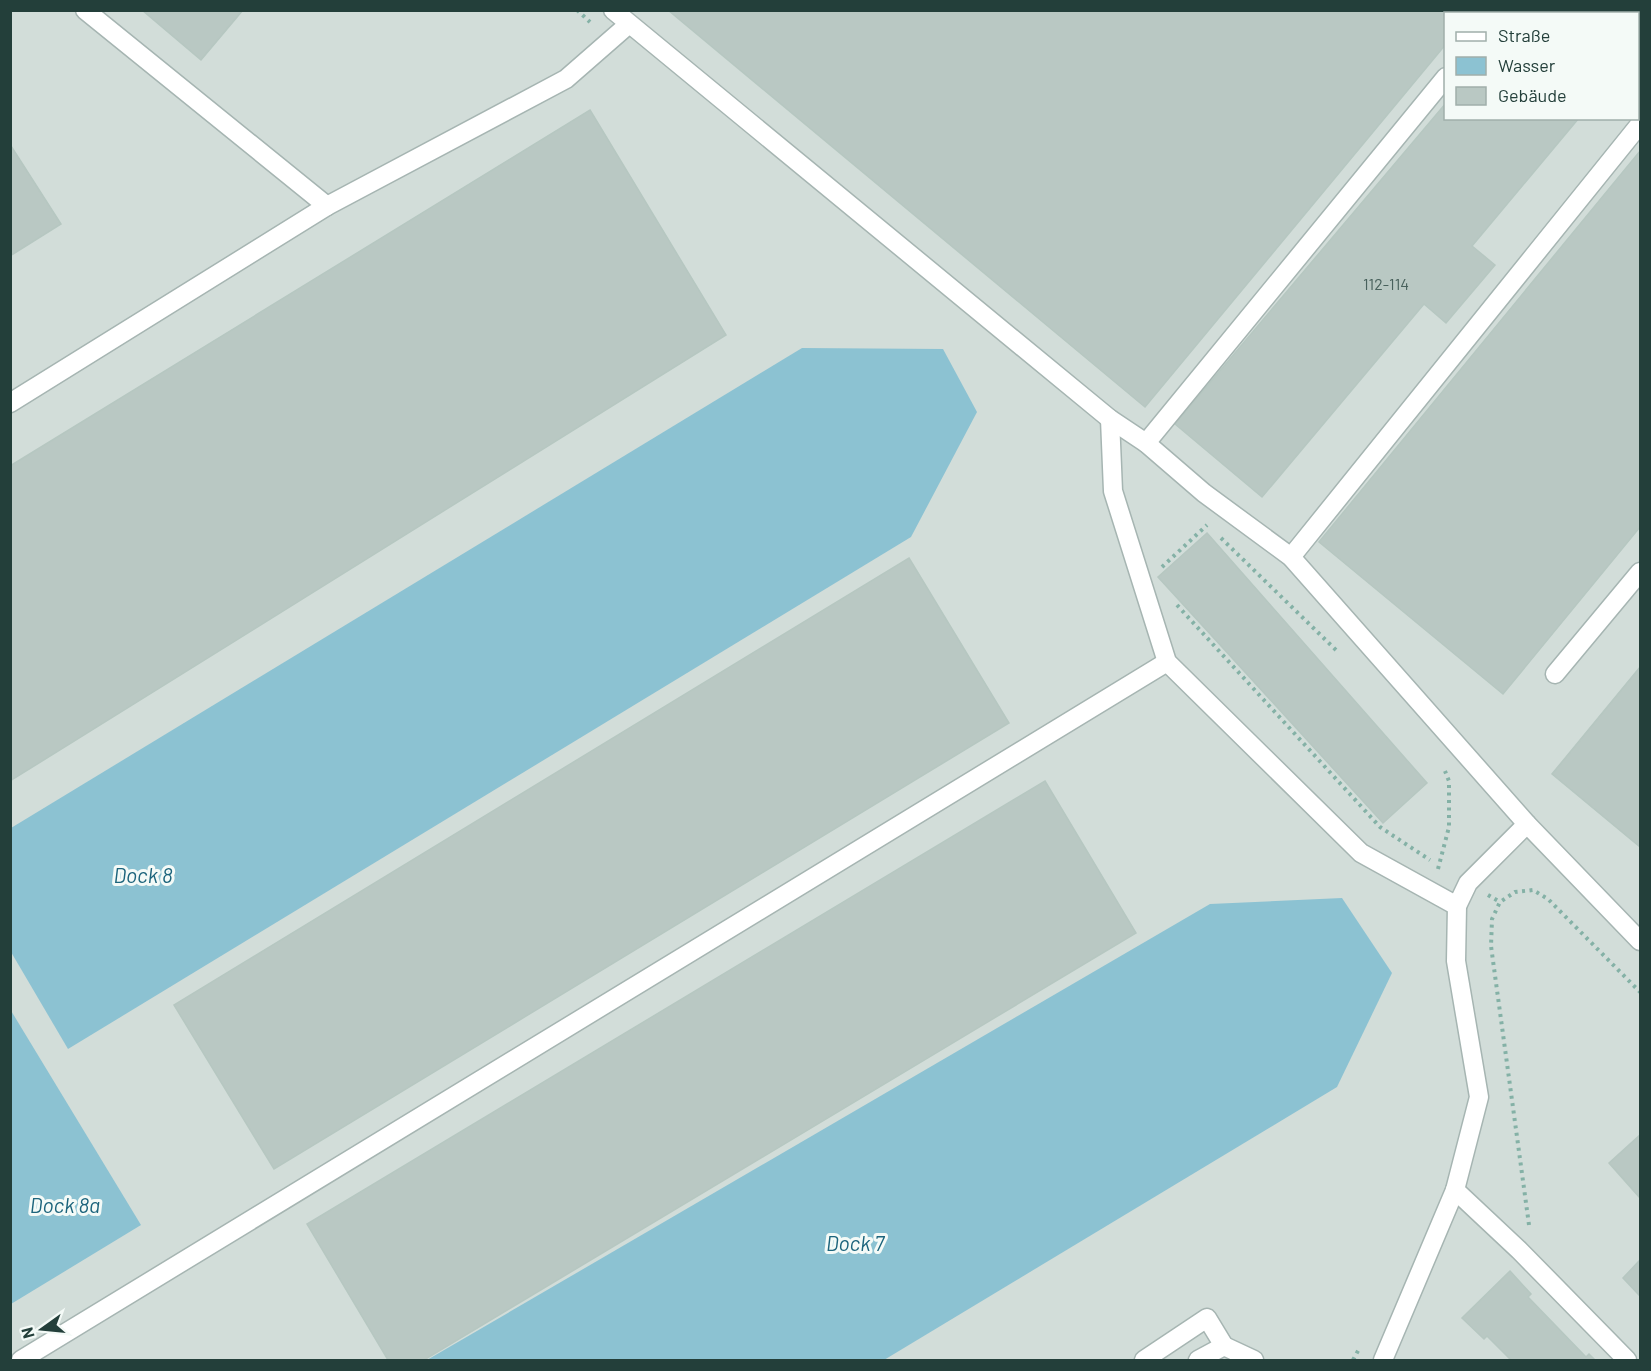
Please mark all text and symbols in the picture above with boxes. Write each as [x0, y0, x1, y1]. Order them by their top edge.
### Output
legend [1444, 12, 1639, 120]
text: Straße [1498, 24, 1550, 46]
text: Wasser [1498, 54, 1556, 76]
text: Gebäude [1498, 84, 1567, 106]
house number: 112-114 [1363, 274, 1409, 293]
water label: Dock 8 [113, 862, 173, 887]
water label: Dock 8a [30, 1192, 100, 1217]
water label: Dock 7 [826, 1230, 885, 1255]
north arrow [12, 1299, 72, 1359]
text: N [16, 1325, 38, 1341]

